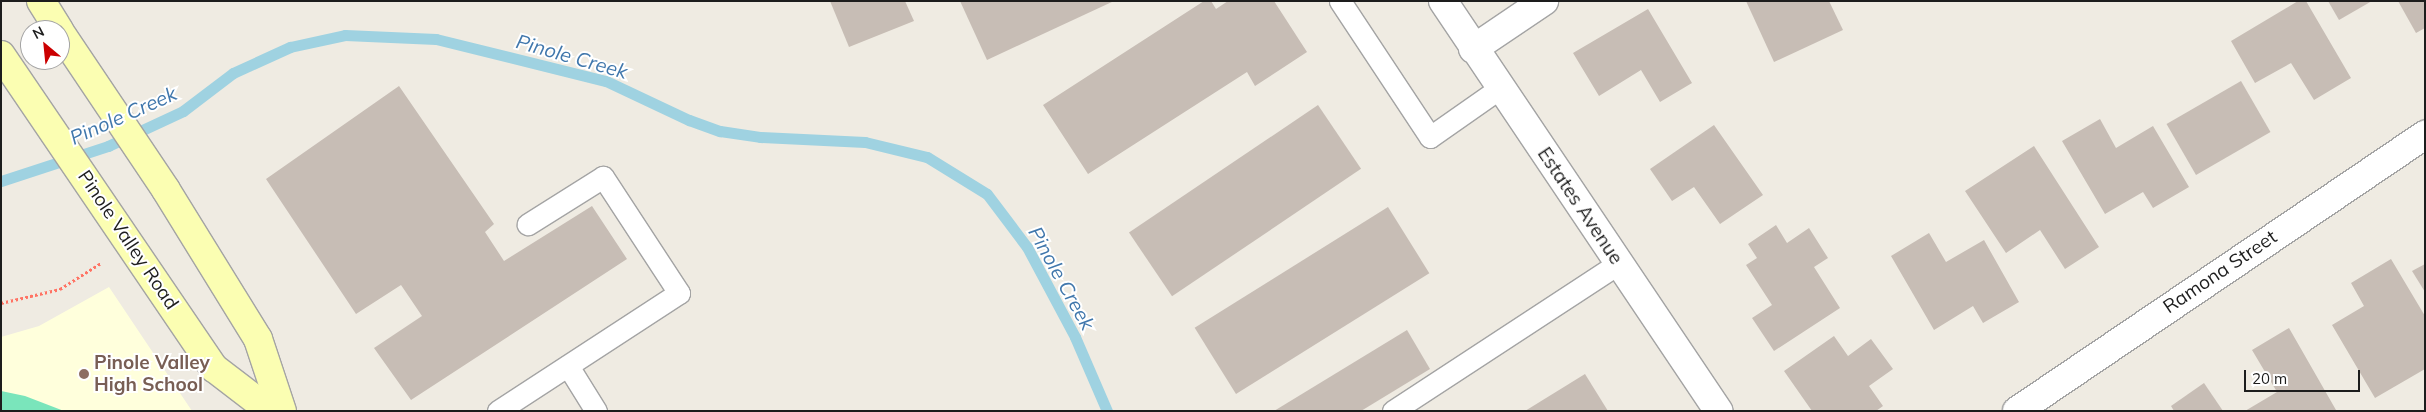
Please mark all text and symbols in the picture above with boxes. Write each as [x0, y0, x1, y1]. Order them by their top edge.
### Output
north arrow [20, 20, 70, 70]
text: N [30, 22, 47, 43]
water label: Pinole Creek [514, 29, 630, 83]
water label: Pinole Creek [66, 81, 180, 149]
street label: Estates Avenue [1533, 143, 1627, 269]
street label: Pinole Valley Road [73, 166, 183, 314]
water label: Pinole Creek [1024, 222, 1100, 334]
street label: Ramona Street [2159, 226, 2281, 318]
place label: Pinole Valley High School [94, 352, 210, 396]
scale bar [2246, 360, 2362, 392]
marker: Pinole Valley High School [78, 368, 90, 380]
text: 20 m [2252, 369, 2287, 388]

